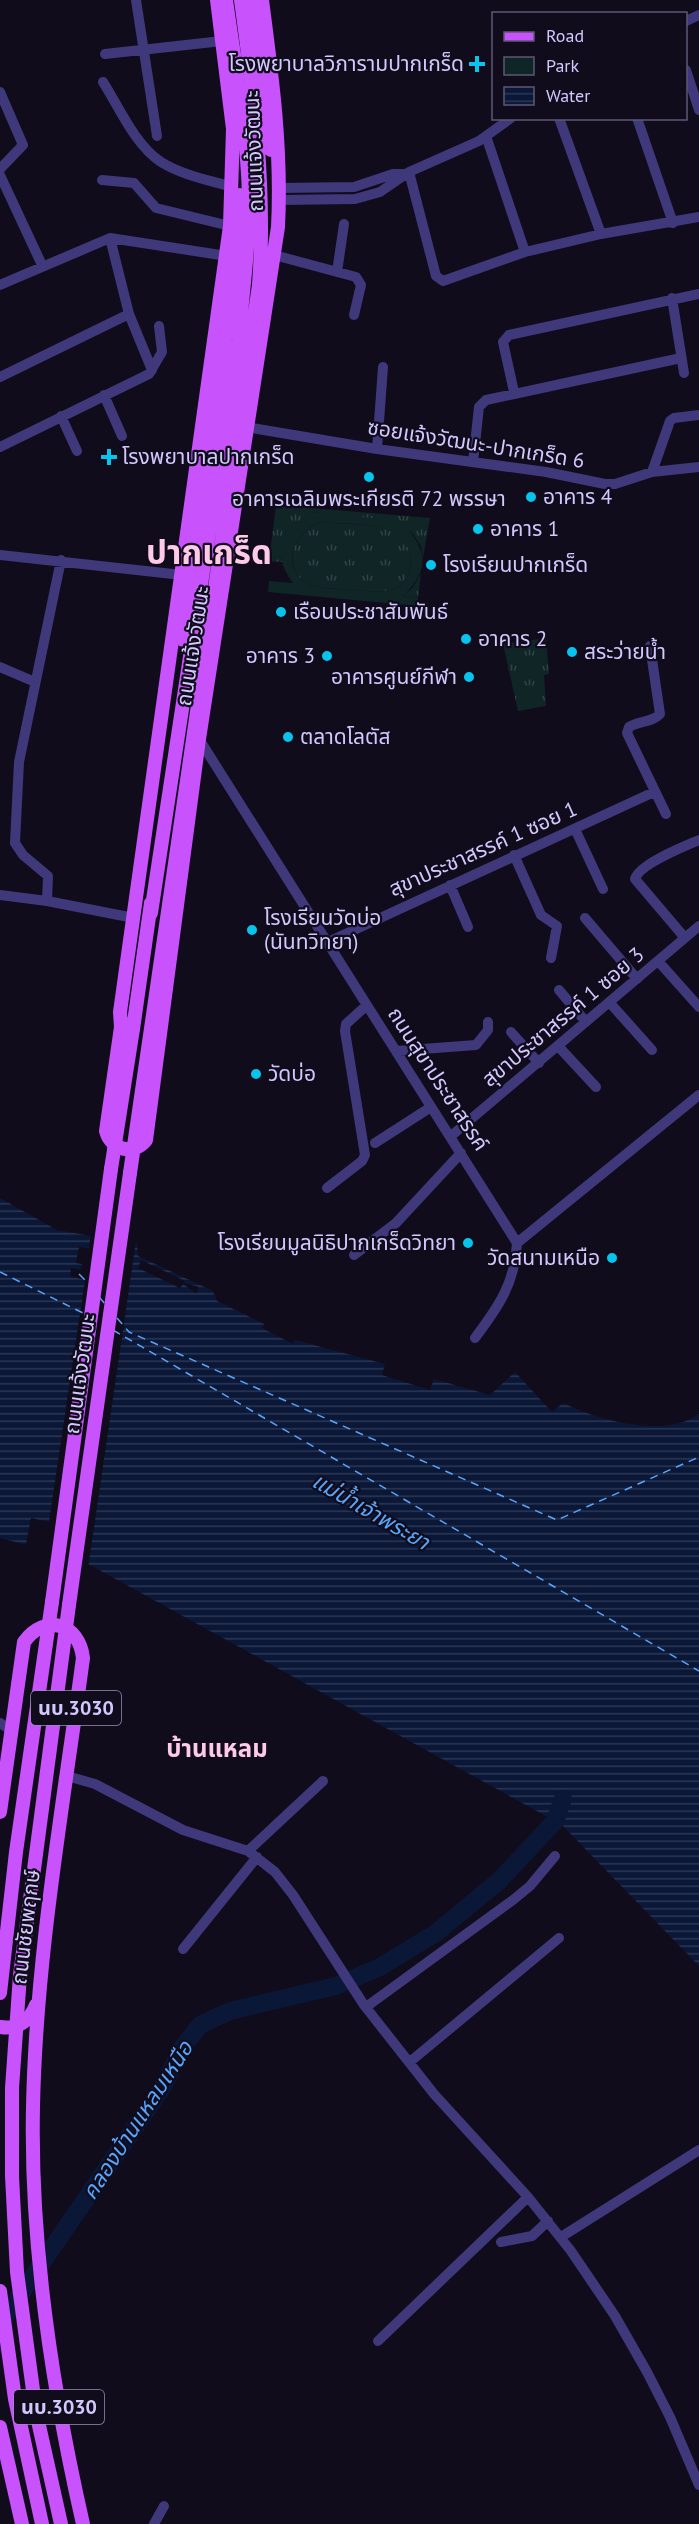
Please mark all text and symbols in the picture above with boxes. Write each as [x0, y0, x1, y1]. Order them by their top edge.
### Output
legend [492, 12, 687, 120]
text: Road [546, 24, 584, 47]
place label: โรงพยาบาลวิภารามปากเกร็ด [228, 50, 464, 77]
text: Park [546, 54, 579, 77]
marker: โรงพยาบาลวิภารามปากเกร็ด [468, 55, 486, 73]
text: Water [546, 84, 590, 107]
street label: ถนนแจ้งวัฒนะ [238, 90, 269, 212]
street label: ซอยแจ้งวัฒนะ-ปากเกร็ด 6 [365, 413, 587, 474]
place label: โรงพยาบาลปากเกร็ด [122, 443, 294, 470]
marker: โรงพยาบาลปากเกร็ด [100, 448, 118, 466]
marker: อาคารเฉลิมพระเกียรติ 72 พรรษา [362, 470, 376, 484]
place label: อาคาร 4 [543, 483, 612, 510]
place label: อาคารเฉลิมพระเกียรติ 72 พรรษา [232, 485, 506, 512]
marker: อาคาร 4 [524, 490, 538, 504]
place label: อาคาร 1 [490, 515, 559, 542]
marker: อาคาร 1 [471, 522, 485, 536]
district label: ปากเกร็ด [146, 530, 272, 573]
place label: โรงเรียนปากเกร็ด [443, 551, 588, 578]
marker: โรงเรียนปากเกร็ด [424, 558, 438, 572]
street label: ถนนแจ้งวัฒนะ [170, 584, 215, 708]
place label: เรือนประชาสัมพันธ์ [293, 598, 448, 625]
marker: เรือนประชาสัมพันธ์ [274, 605, 288, 619]
place label: อาคาร 2 [478, 625, 547, 652]
marker: อาคาร 2 [459, 632, 473, 646]
place label: สระว่ายน้ำ [584, 637, 666, 665]
place label: อาคาร 3 [246, 642, 315, 669]
marker: สระว่ายน้ำ [565, 645, 579, 659]
marker: อาคาร 3 [320, 649, 334, 663]
place label: อาคารศูนย์กีฬา [331, 663, 457, 690]
marker: อาคารศูนย์กีฬา [462, 670, 476, 684]
place label: ตลาดโลตัส [300, 723, 390, 750]
marker: ตลาดโลตัส [281, 730, 295, 744]
street label: สุขาประชาสรรค์ 1 ซอย 1 [384, 795, 581, 902]
place label: โรงเรียนวัดบ่อ (นันทวิทยา) [264, 904, 381, 955]
marker: โรงเรียนวัดบ่อ (นันทวิทยา) [245, 923, 259, 937]
street label: สุขาประชาสรรค์ 1 ซอย 3 [476, 941, 649, 1092]
street label: ถนนสุขาประชาสรรค์ [382, 1002, 495, 1156]
place label: วัดบ่อ [268, 1060, 316, 1087]
marker: วัดบ่อ [249, 1067, 263, 1081]
place label: โรงเรียนมูลนิธิปากเกร็ดวิทยา [218, 1229, 456, 1256]
marker: โรงเรียนมูลนิธิปากเกร็ดวิทยา [461, 1236, 475, 1250]
place label: วัดสนามเหนือ [487, 1244, 600, 1271]
marker: วัดสนามเหนือ [605, 1251, 619, 1265]
street label: ถนนแจ้งวัฒนะ [58, 1312, 101, 1436]
water label: แม่น้ำเจ้าพระยา [308, 1465, 436, 1556]
road number: นบ.3030 [31, 1691, 121, 1725]
district label: บ้านแหลม [166, 1733, 268, 1764]
street label: ถนนชัยพฤกษ์ [5, 1868, 46, 1986]
water label: คลองบ้านแหลมเหนือ [75, 2034, 199, 2204]
road number: นบ.3030 [14, 2390, 104, 2424]

